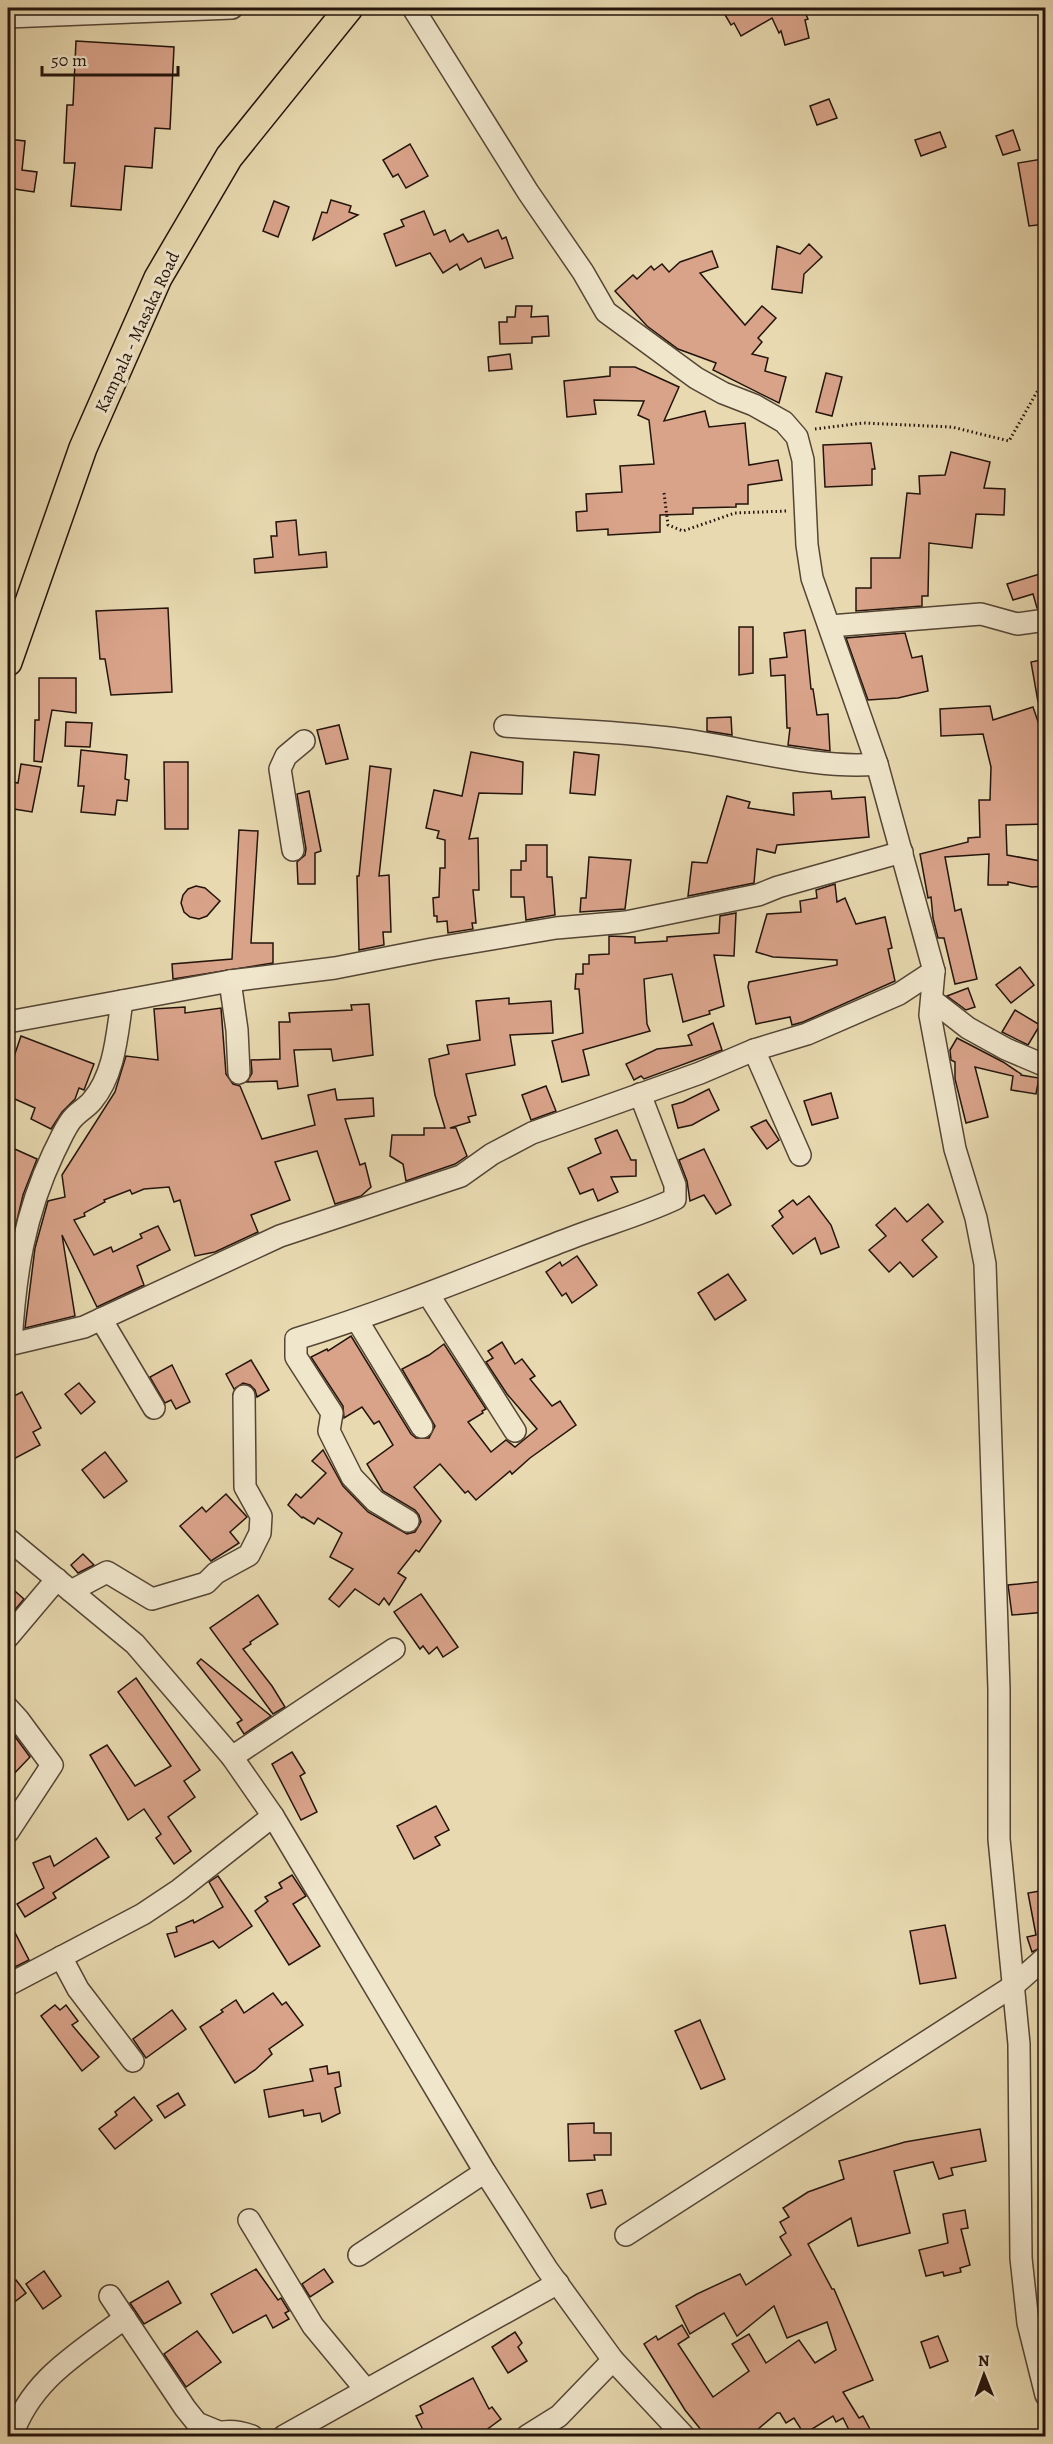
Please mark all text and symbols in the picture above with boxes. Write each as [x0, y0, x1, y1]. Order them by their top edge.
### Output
scale bar [42, 39, 178, 77]
text: 50 m [51, 48, 87, 72]
street label: Kampala - Masaka Road [89, 247, 185, 417]
north arrow [954, 2345, 1014, 2405]
text: N [978, 2350, 990, 2372]

